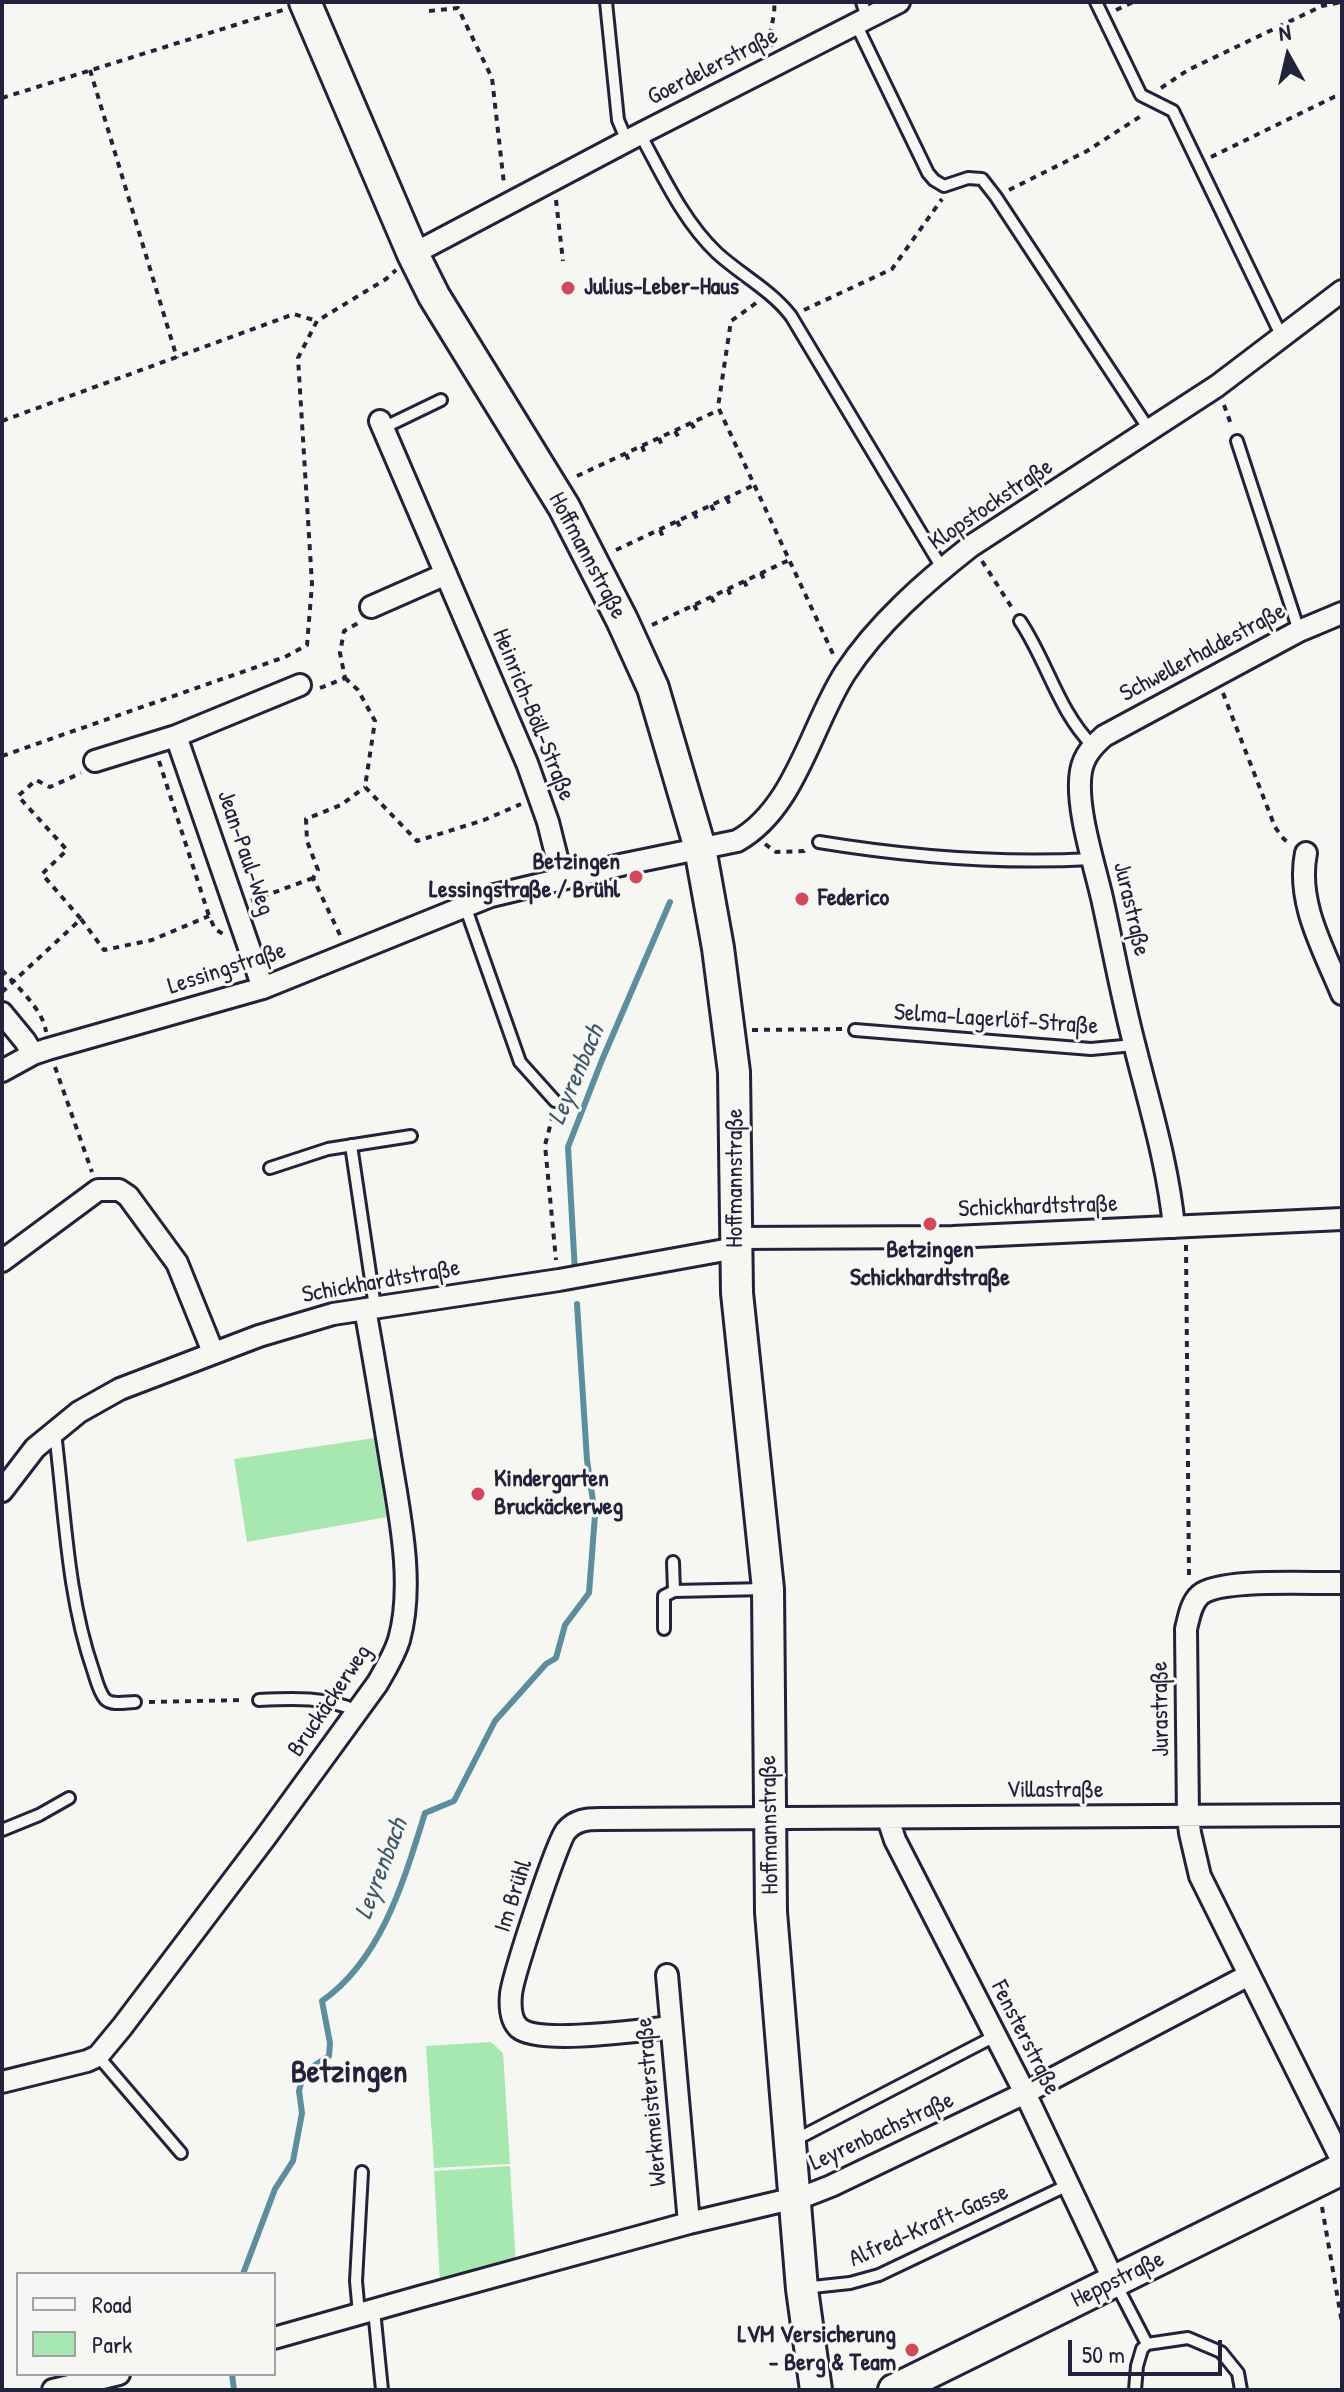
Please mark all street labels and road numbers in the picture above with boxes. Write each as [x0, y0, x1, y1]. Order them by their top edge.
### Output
street label: Goerdelerstraße [643, 22, 783, 112]
street label: Klopstockstraße [923, 453, 1059, 557]
street label: Hoffmannstraße [542, 488, 632, 624]
street label: Schwellerhaldestraße [1115, 597, 1291, 709]
street label: Heinrich-Böll-Straße [485, 625, 581, 805]
street label: Jean-Paul-Weg [210, 787, 280, 919]
street label: Jurastraße [1106, 859, 1156, 959]
street label: Lessingstraße [164, 936, 290, 1002]
street label: Selma-Lagerlöf-Straße [893, 998, 1099, 1042]
street label: Hoffmannstraße [722, 1108, 750, 1248]
street label: Schickhardtstraße [958, 1190, 1118, 1224]
street label: Schickhardtstraße [300, 1254, 462, 1310]
street label: Bruckäckerweg [282, 1639, 378, 1763]
street label: Jurastraße [1146, 1661, 1176, 1757]
street label: Hoffmannstraße [754, 1755, 786, 1895]
street label: Villastraße [1006, 1777, 1104, 1805]
street label: Im Brühl [489, 1856, 539, 1936]
street label: Fensterstraße [984, 1976, 1066, 2100]
street label: Werkmeisterstraße [630, 2016, 674, 2188]
street label: Leyrenbachstraße [806, 2086, 958, 2178]
street label: Alfred-Kraft-Gasse [845, 2178, 1013, 2274]
street label: Heppstraße [1067, 2245, 1169, 2315]

